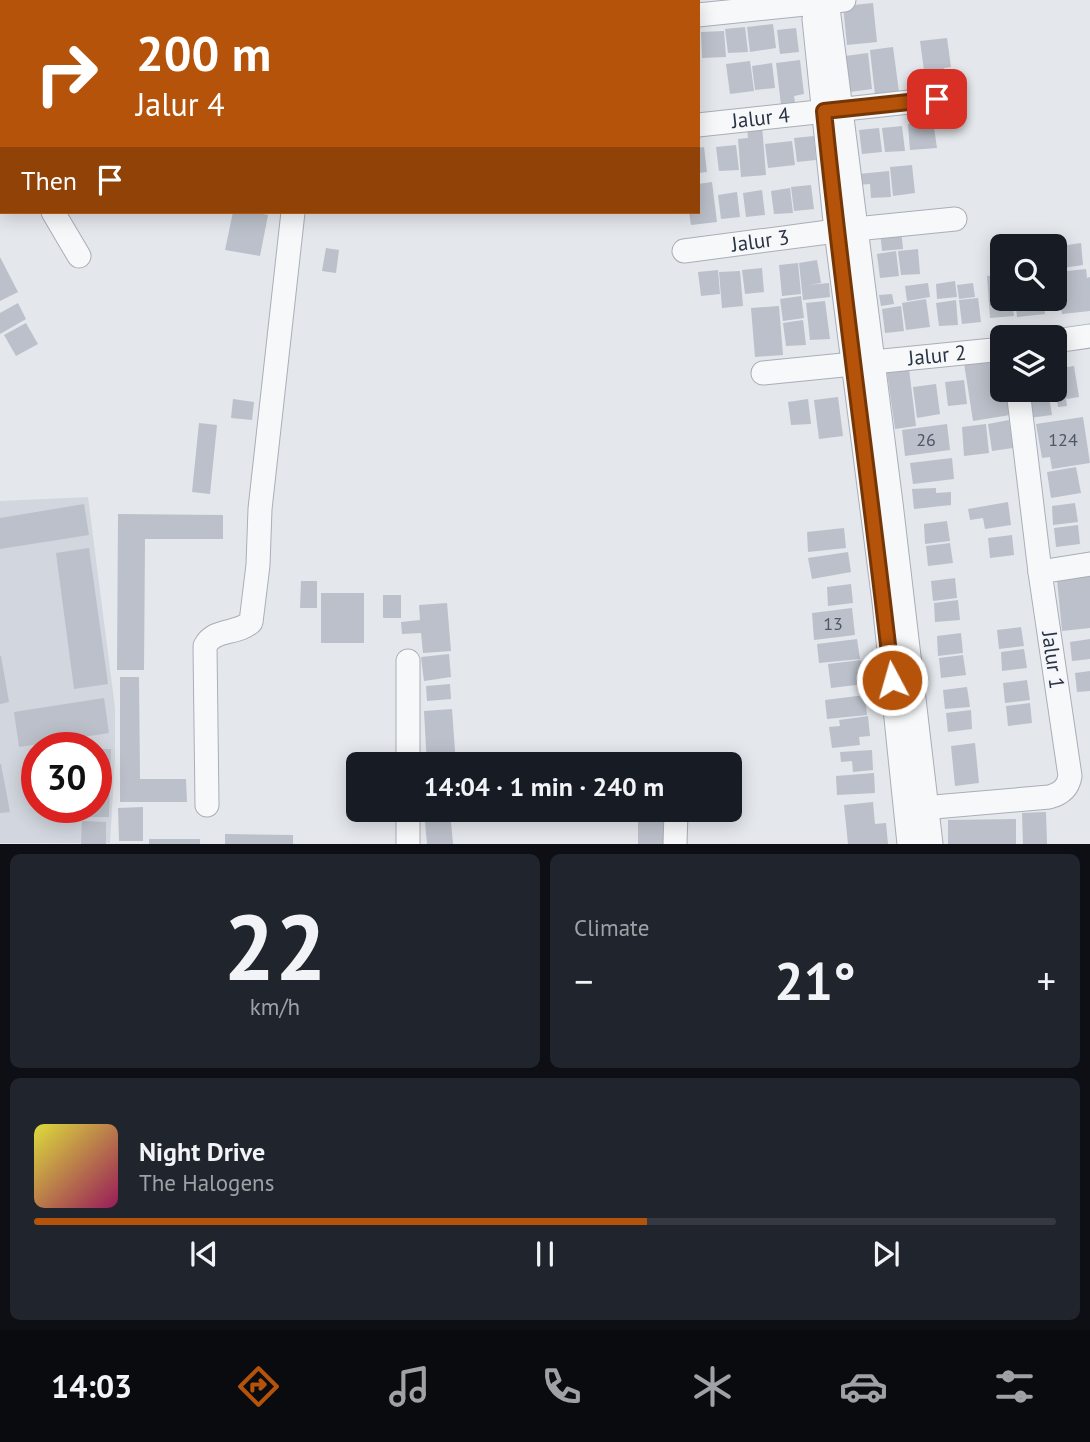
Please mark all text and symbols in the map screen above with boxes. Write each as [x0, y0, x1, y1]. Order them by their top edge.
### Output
text: 200 m [136, 21, 271, 85]
icon: right [21, 28, 112, 119]
pin [907, 69, 967, 129]
icon: arrive [918, 80, 956, 118]
text: Jalur 4 [136, 83, 225, 125]
street label: Jalur 4 [729, 101, 791, 134]
icon: arrive [91, 161, 129, 199]
text: Then [21, 164, 77, 197]
street label: Jalur 3 [729, 223, 791, 258]
map controls [990, 234, 1067, 402]
button: search [990, 234, 1067, 311]
button: layers [990, 325, 1067, 402]
street label: Jalur 2 [906, 339, 967, 372]
house number: 26 [916, 428, 936, 451]
house number: 124 [1048, 428, 1078, 451]
house number: 13 [823, 612, 843, 635]
street label: Jalur 1 [1036, 628, 1071, 691]
position arrow [855, 643, 929, 717]
speed limit sign: 30 [21, 732, 112, 823]
text: 14:04 · 1 min · 240 m [424, 770, 664, 803]
text: 22 [223, 887, 327, 1005]
text: Climate [574, 913, 649, 942]
text: 21° [774, 947, 856, 1014]
text: − [574, 956, 593, 1005]
text: + [1037, 956, 1056, 1005]
text: km/h [250, 992, 300, 1021]
text: Night Drive [139, 1135, 265, 1168]
text: The Halogens [139, 1168, 274, 1197]
icon: previous [185, 1235, 223, 1273]
icon: pause [526, 1235, 564, 1273]
icon: next [867, 1235, 905, 1273]
icon: directions [234, 1362, 283, 1411]
icon: music [385, 1362, 434, 1411]
icon: phone [537, 1362, 586, 1411]
icon: climate [688, 1362, 737, 1411]
icon: car [839, 1362, 888, 1411]
icon: filters [990, 1362, 1039, 1411]
text: 14:03 [51, 1365, 132, 1407]

